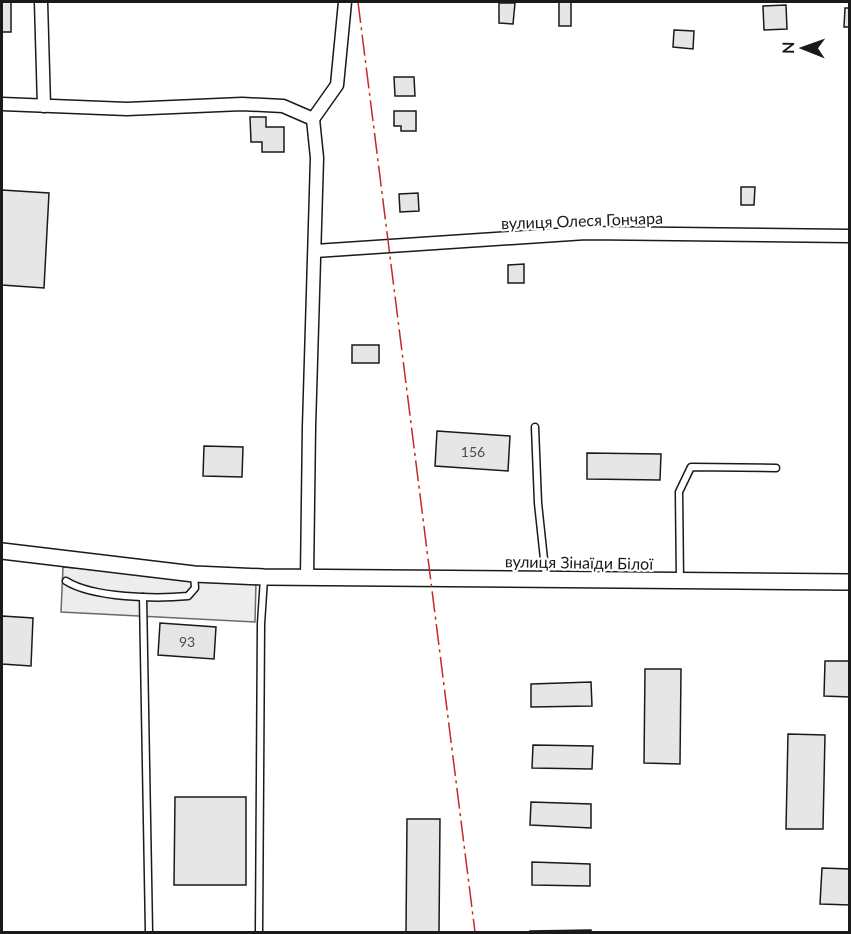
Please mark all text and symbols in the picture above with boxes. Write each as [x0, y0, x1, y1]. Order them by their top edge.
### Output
north arrow [773, 18, 833, 78]
text: N [778, 41, 797, 54]
street label: вулиця Олеся Гончара [501, 208, 663, 232]
house number: 156 [461, 443, 485, 460]
street label: вулиця Зінаїди Білої [505, 551, 654, 573]
house number: 93 [179, 633, 195, 650]

